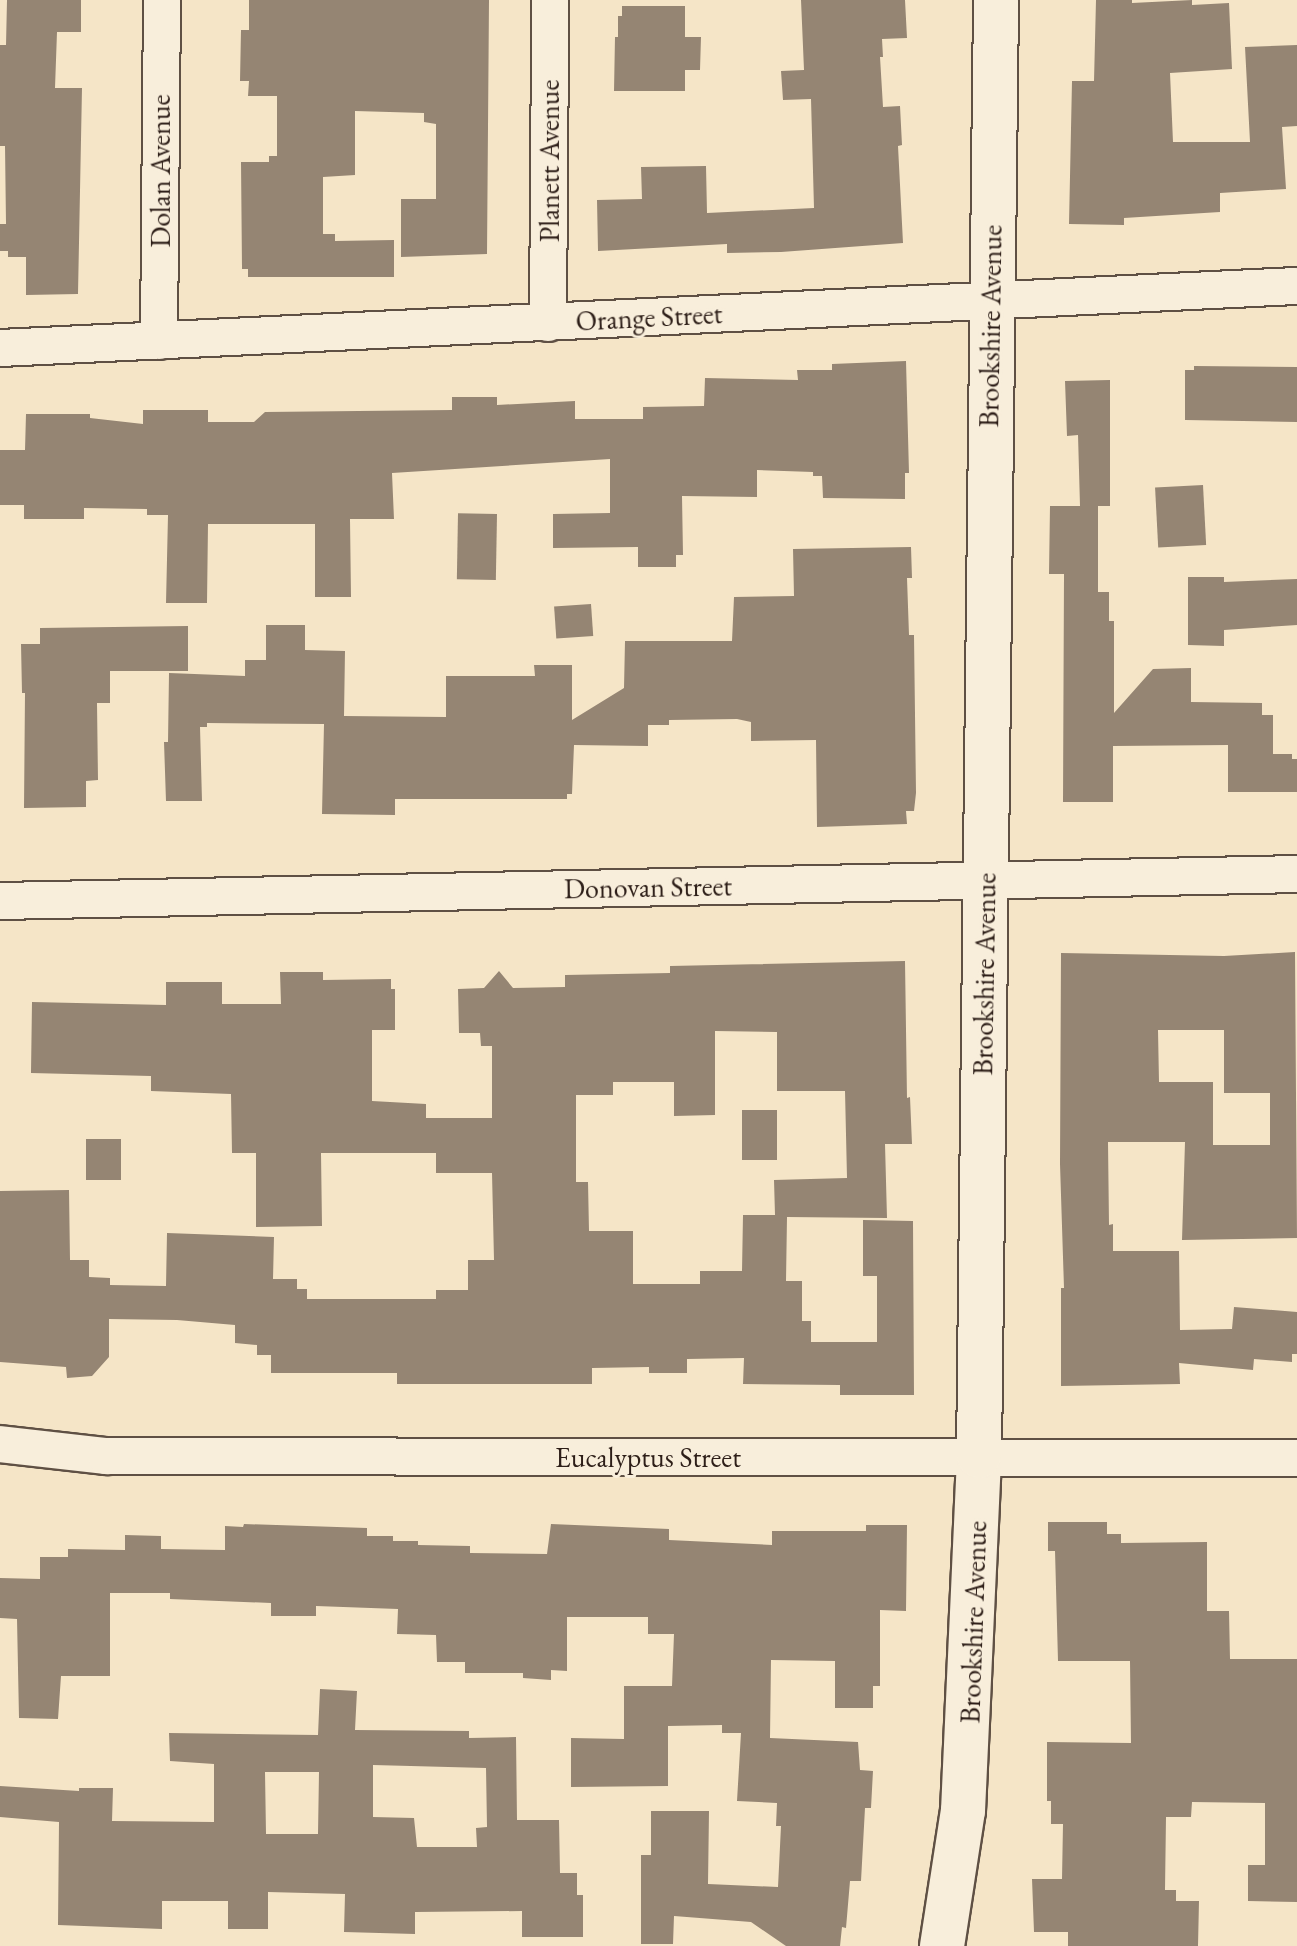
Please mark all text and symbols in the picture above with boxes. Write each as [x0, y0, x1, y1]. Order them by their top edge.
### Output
street label: Planett Avenue [532, 80, 566, 242]
street label: Dolan Avenue [143, 94, 177, 248]
street label: Brookshire Avenue [971, 224, 1009, 428]
street label: Orange Street [575, 296, 723, 338]
street label: Donovan Street [564, 869, 732, 905]
street label: Brookshire Avenue [965, 872, 1003, 1076]
street label: Eucalyptus Street [555, 1440, 741, 1474]
street label: Brookshire Avenue [953, 1520, 993, 1724]

